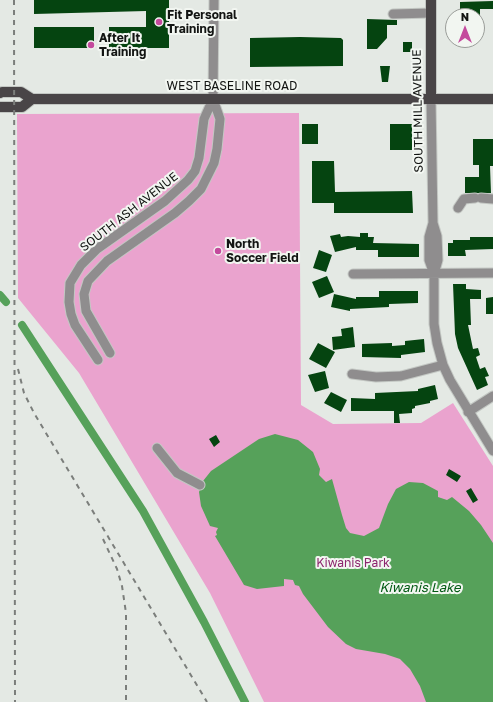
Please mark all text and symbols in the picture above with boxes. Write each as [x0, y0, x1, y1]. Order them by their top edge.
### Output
place label: Fit Personal Training [167, 8, 237, 36]
north arrow [445, 8, 485, 48]
text: N [461, 10, 469, 23]
marker: Fit Personal Training [154, 17, 164, 27]
place label: After It Training [99, 31, 146, 59]
marker: After It Training [86, 40, 96, 50]
street label: SOUTH MILL AVENUE [410, 49, 426, 173]
street label: WEST BASELINE ROAD [167, 79, 297, 93]
street label: SOUTH ASH AVENUE [77, 169, 181, 255]
place label: North Soccer Field [226, 237, 299, 265]
marker: North Soccer Field [213, 246, 223, 256]
park label: Kiwanis Park [316, 556, 390, 570]
water label: Kiwanis Lake [379, 580, 461, 596]

